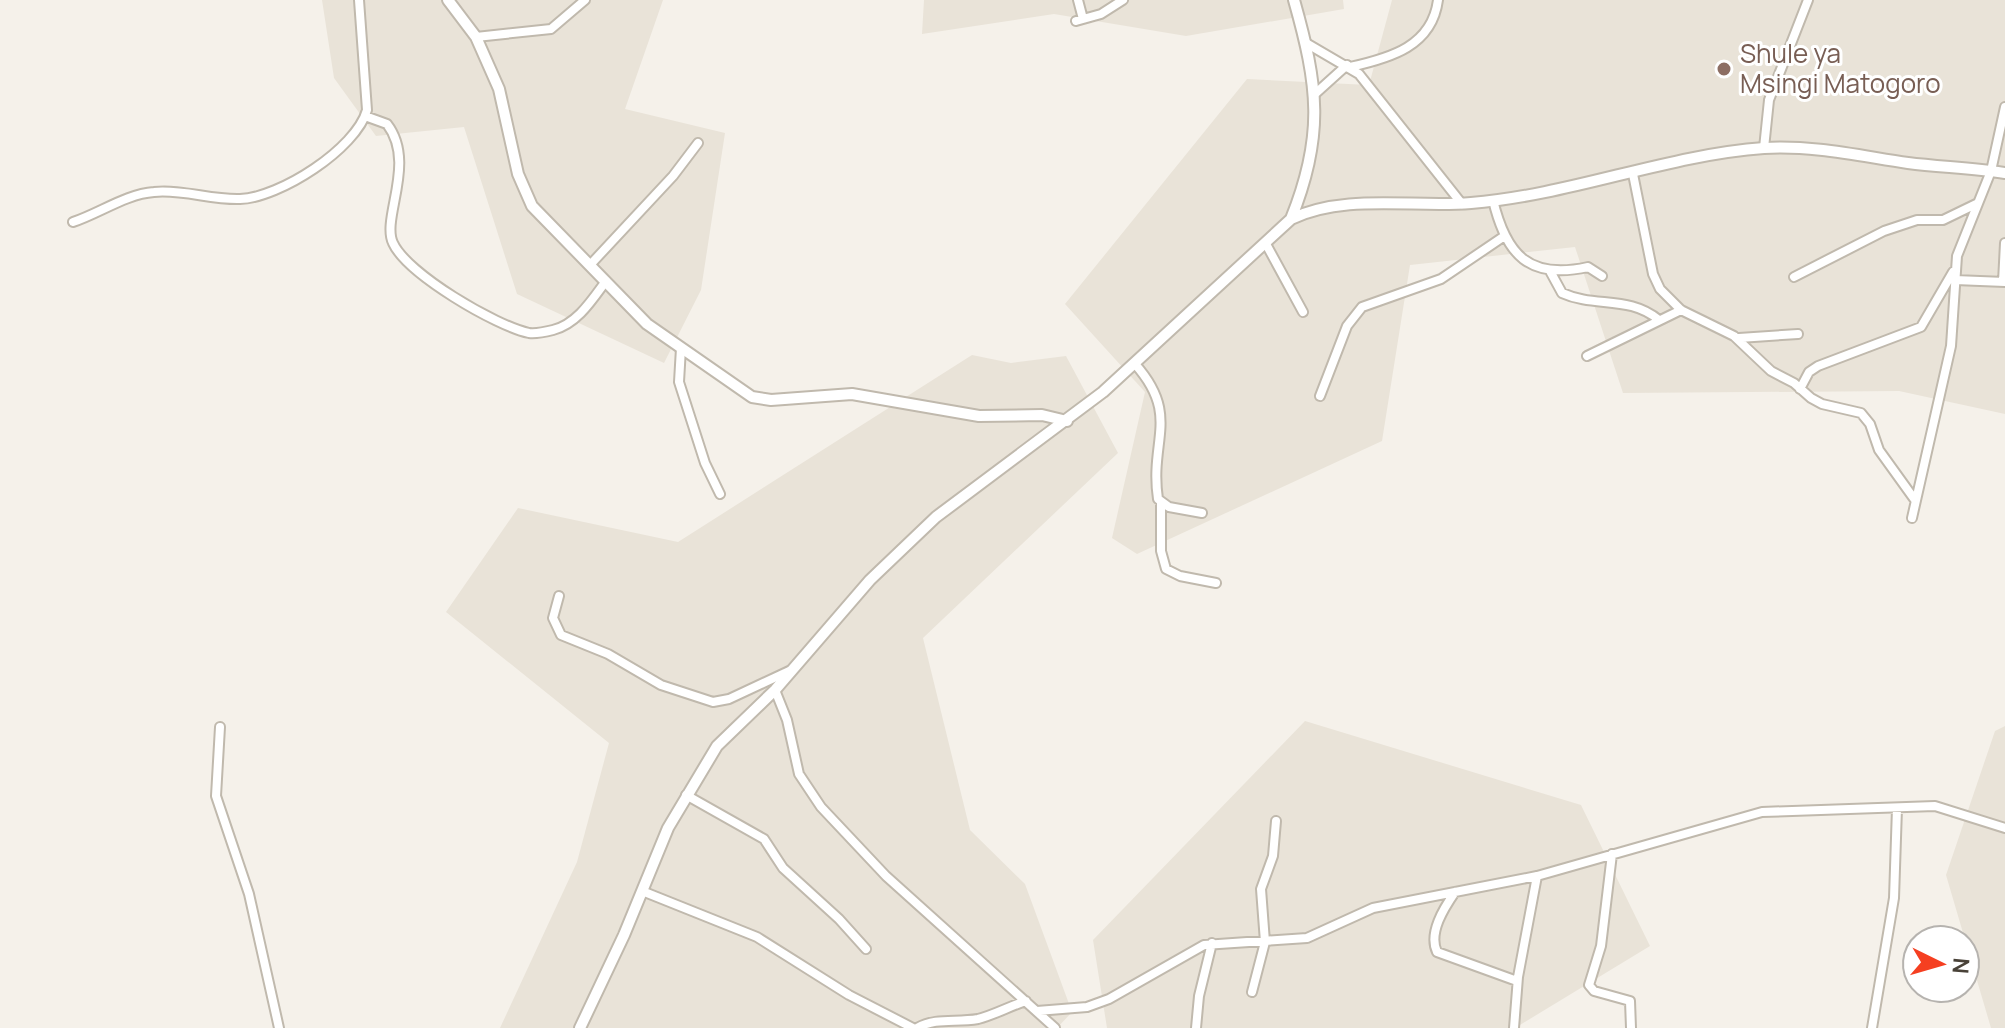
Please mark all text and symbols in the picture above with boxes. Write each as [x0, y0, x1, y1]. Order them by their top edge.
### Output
place label: Shule ya Msingi Matogoro [1740, 35, 1941, 101]
marker: Shule ya Msingi Matogoro [1715, 60, 1733, 78]
north arrow [1901, 924, 1981, 1004]
text: N [1945, 957, 1977, 975]

